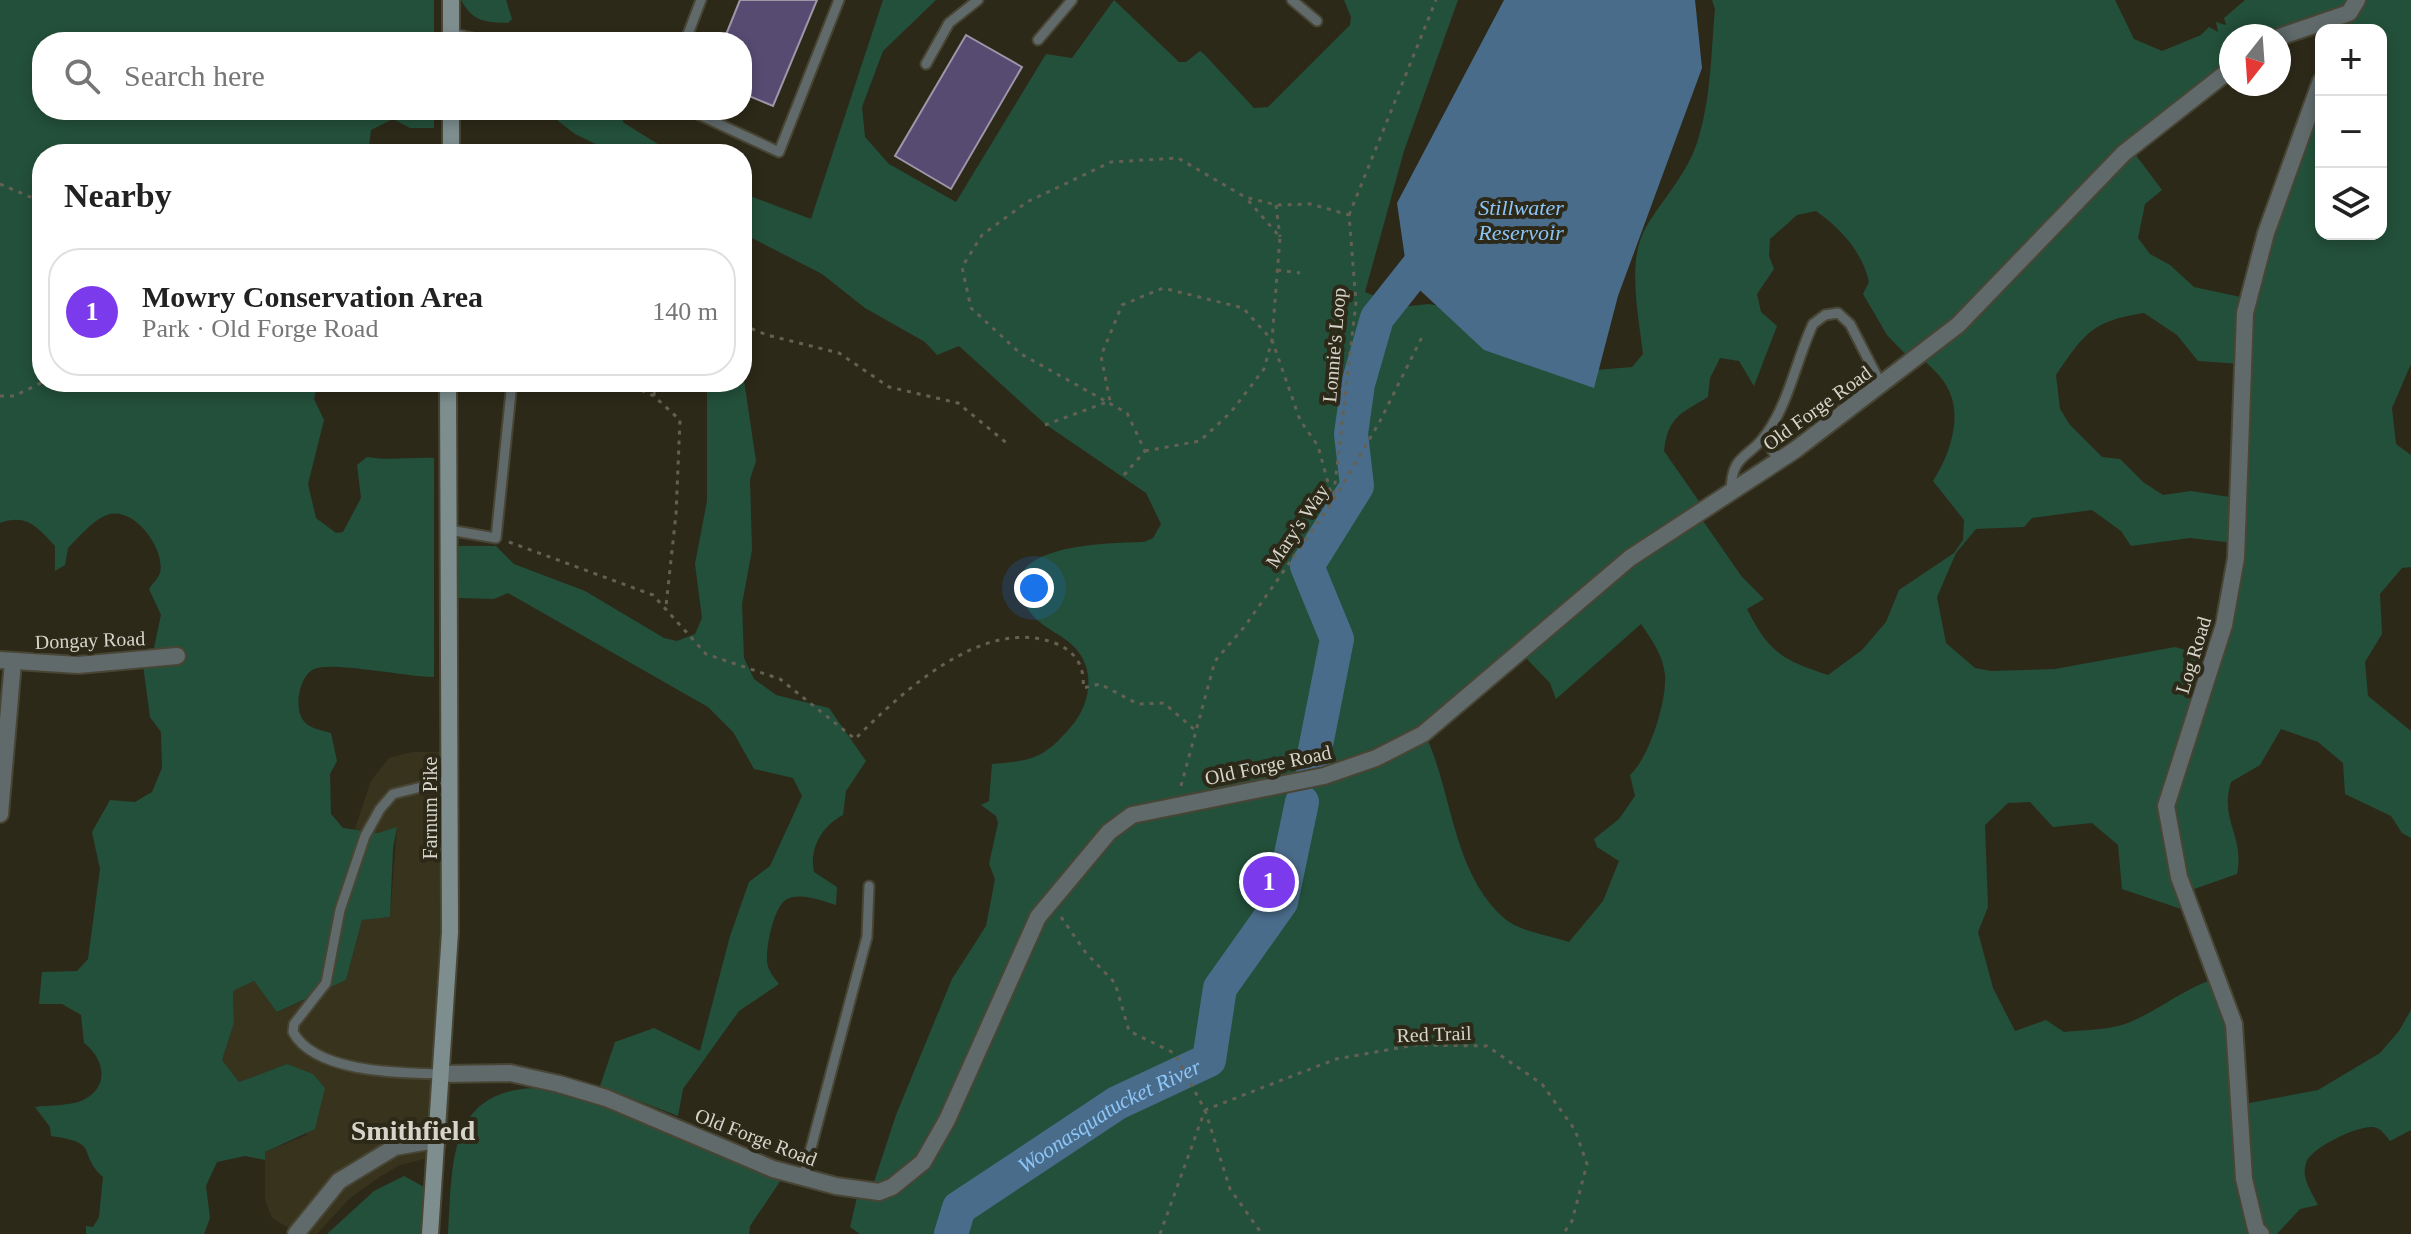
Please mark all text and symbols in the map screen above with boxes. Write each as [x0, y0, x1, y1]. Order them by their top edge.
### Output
north arrow [2219, 24, 2291, 96]
map controls [2315, 24, 2387, 240]
button: + [2315, 24, 2387, 96]
search box [32, 32, 752, 120]
icon: search [60, 54, 104, 98]
text: Search here [124, 59, 265, 92]
button: − [2315, 96, 2387, 168]
button: layers [2315, 168, 2387, 240]
text: Nearby [64, 177, 172, 214]
water label: Stillwater Reservoir [1477, 195, 1564, 245]
text: Mowry Conservation Area [142, 280, 483, 313]
street label: Lonnie's Loop [1318, 287, 1351, 403]
text: 1 [86, 297, 99, 326]
text: 140 m [652, 297, 718, 326]
text: Park · Old Forge Road [142, 314, 378, 343]
street label: Old Forge Road [1759, 361, 1876, 455]
street label: Mary's Way [1261, 480, 1334, 572]
your location [1014, 568, 1054, 608]
street label: Log Road [2171, 614, 2216, 696]
street label: Dongay Road [34, 627, 146, 654]
street label: Old Forge Road [1203, 741, 1333, 790]
street label: Farnum Pike [419, 756, 441, 859]
pin: 1 [1243, 852, 1295, 912]
street label: Red Trail [1396, 1022, 1472, 1046]
water label: Woonasquatucket River [1013, 1053, 1205, 1178]
street label: Old Forge Road [692, 1104, 820, 1171]
district label: Smithfield [351, 1115, 476, 1146]

